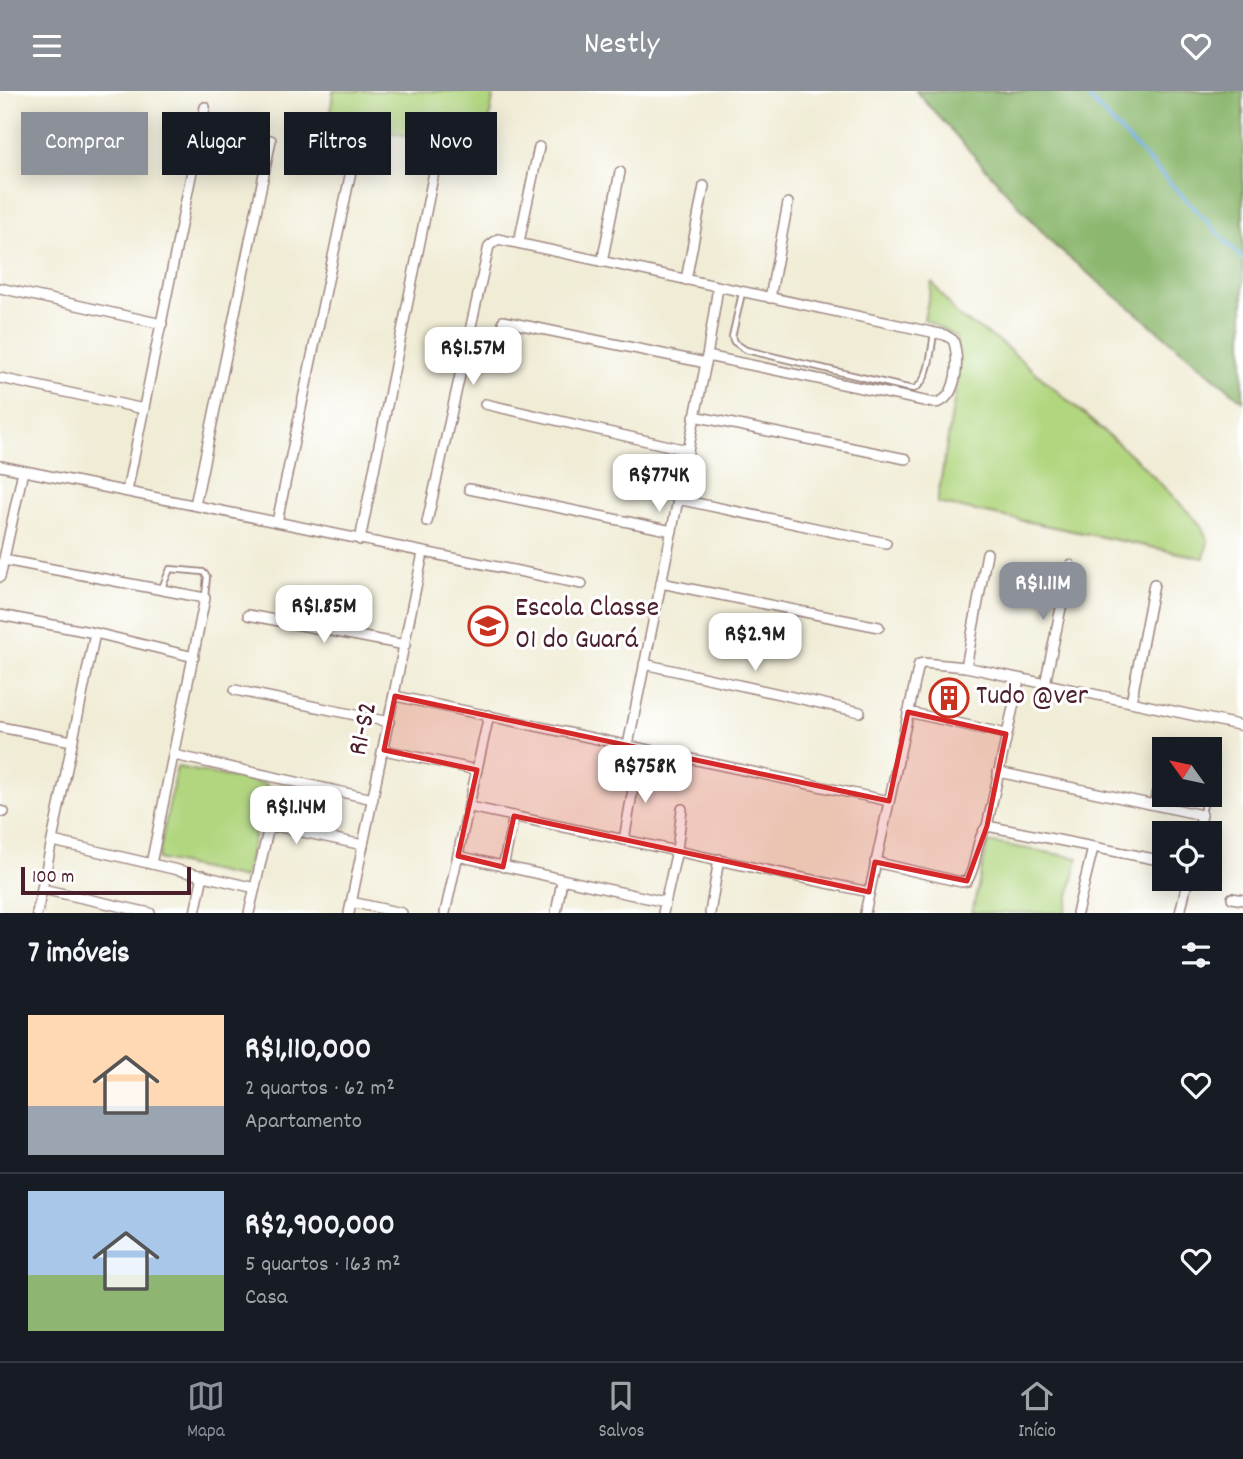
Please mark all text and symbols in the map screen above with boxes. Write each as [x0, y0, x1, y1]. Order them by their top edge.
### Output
text: Nestly [584, 23, 659, 69]
icon: menu [28, 27, 66, 65]
icon: heart [1177, 27, 1215, 65]
chip: Comprar [21, 112, 148, 175]
chip: Alugar [162, 112, 270, 175]
chip: Filtros [284, 112, 391, 175]
chip: Novo [405, 112, 497, 175]
pin: R$1.57M [408, 327, 538, 387]
text: R$1.57M [441, 333, 505, 366]
pin: R$774K [602, 455, 716, 514]
text: R$774K [629, 460, 689, 493]
pin: R$1.11M [978, 563, 1108, 622]
text: R$1.11M [1015, 568, 1071, 601]
pin: R$1.85M [259, 585, 389, 645]
place label: Escola Classe 01 do Guará [515, 590, 659, 662]
text: R$1.85M [291, 591, 357, 624]
school or university icon: Escola Classe 01 do Guará [467, 605, 509, 647]
pin: R$2.9M [698, 613, 812, 673]
text: R$2.9M [725, 619, 785, 652]
building icon: Tudo @ver [928, 677, 970, 719]
place label: Tudo @ver [976, 678, 1089, 718]
street label: R1-S2 [340, 698, 390, 760]
north arrow [1152, 737, 1222, 807]
map controls [1152, 737, 1222, 891]
pin: R$758K [588, 745, 702, 805]
text: R$758K [614, 751, 676, 784]
pin: R$1.14M [231, 787, 361, 846]
text: R$1.14M [266, 792, 326, 825]
button: locate [1152, 821, 1222, 891]
scale bar [21, 864, 191, 896]
text: 100 m [32, 865, 74, 892]
text: 7 imóveis [28, 934, 130, 977]
icon: filters [1177, 936, 1215, 974]
text: R$1,110,000 [245, 1030, 371, 1073]
icon: home [84, 1043, 168, 1127]
icon: heart [1177, 1066, 1215, 1104]
text: 2 quartos · 62 m² [245, 1073, 395, 1106]
text: Apartamento [245, 1106, 362, 1139]
text: R$2,900,000 [245, 1206, 395, 1249]
icon: home [84, 1219, 168, 1303]
icon: heart [1177, 1242, 1215, 1280]
text: 5 quartos · 163 m² [245, 1249, 401, 1282]
text: Casa [245, 1282, 288, 1315]
tab: Mapa [187, 1377, 225, 1446]
tab: Salvos [598, 1377, 645, 1446]
tab: Início [1018, 1377, 1056, 1446]

